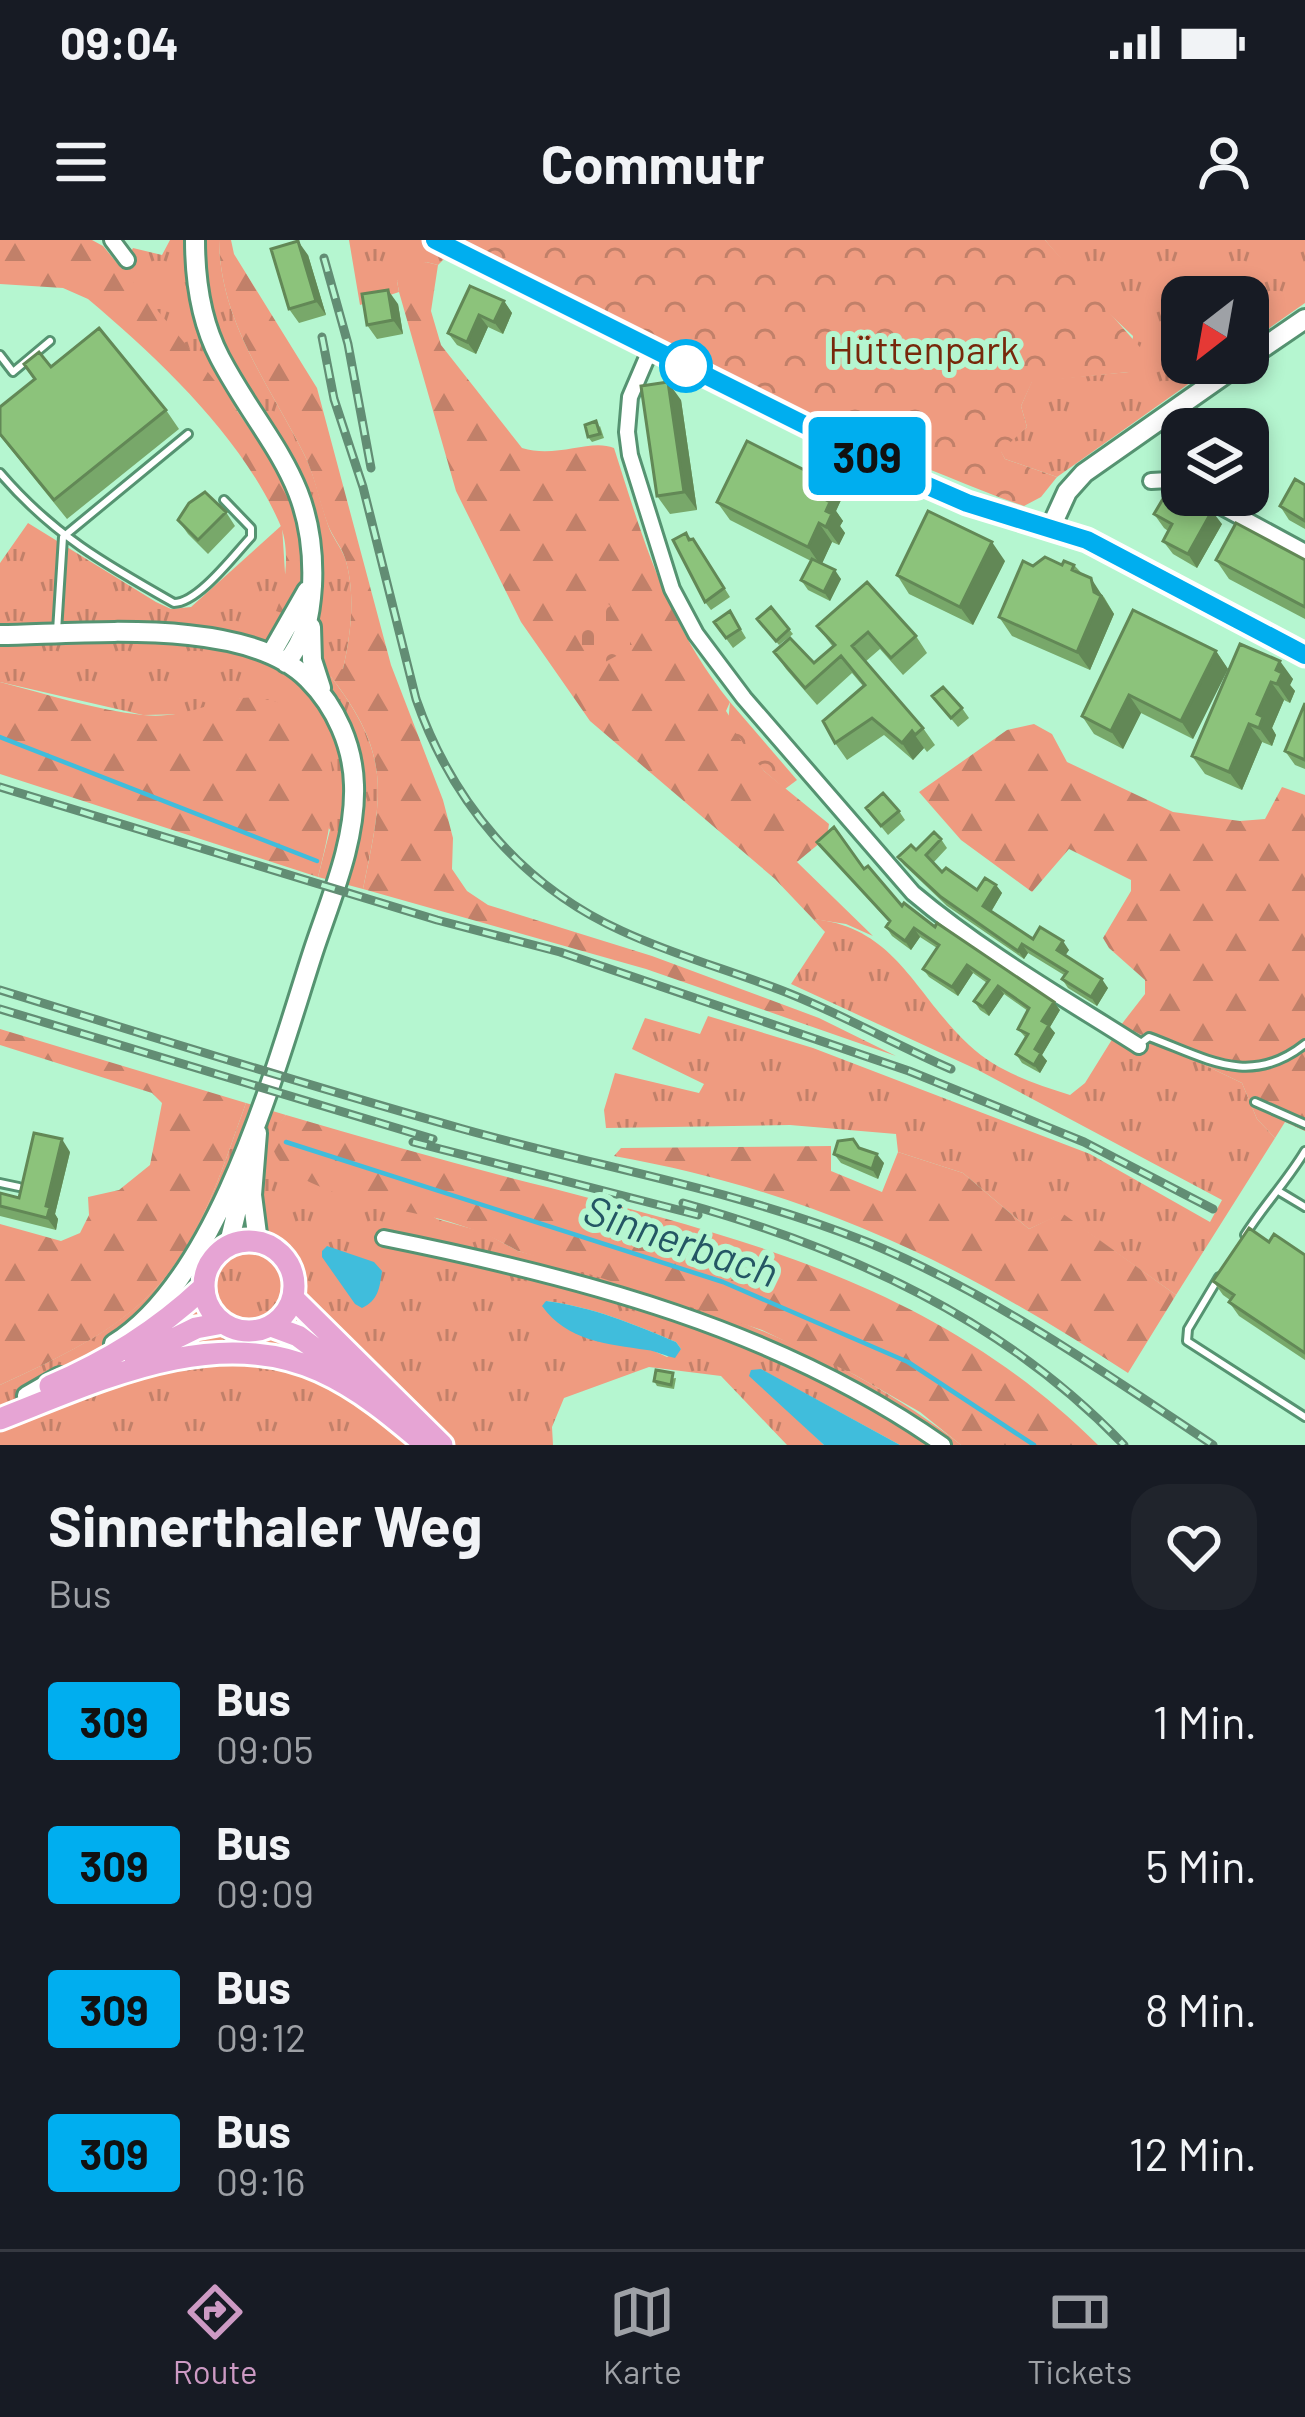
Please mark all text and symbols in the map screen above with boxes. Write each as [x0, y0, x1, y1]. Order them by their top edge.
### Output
text: 09:04 [60, 15, 179, 69]
icon: menu [48, 129, 114, 195]
icon: person [1191, 129, 1257, 195]
text: Commutr [541, 130, 764, 195]
north arrow [1161, 276, 1269, 384]
map controls [1161, 276, 1269, 516]
park label: Hüttenpark [828, 325, 1020, 372]
unlabelled marker [661, 341, 711, 391]
button: layers [1161, 408, 1269, 516]
line badge: 309 [798, 417, 936, 495]
text: 309 [833, 431, 901, 481]
water label: Sinnerbach [578, 1183, 785, 1296]
button: heart [1131, 1484, 1257, 1610]
text: Sinnerthaler Weg [48, 1490, 482, 1558]
text: Bus [48, 1569, 112, 1616]
text: Bus [216, 1671, 291, 1725]
text: 1 Min. [1153, 1694, 1257, 1748]
text: 309 [80, 1696, 148, 1746]
text: 09:05 [216, 1725, 314, 1772]
text: Bus [216, 1815, 291, 1869]
text: 5 Min. [1145, 1838, 1257, 1892]
text: 309 [80, 1840, 148, 1890]
text: 09:09 [216, 1869, 314, 1916]
text: Bus [216, 1959, 291, 2013]
text: 8 Min. [1145, 1982, 1257, 2036]
text: 309 [80, 1984, 148, 2034]
text: 09:12 [216, 2013, 306, 2060]
text: Bus [216, 2103, 291, 2157]
text: 12 Min. [1129, 2126, 1257, 2180]
text: 309 [80, 2128, 148, 2178]
text: 09:16 [216, 2157, 305, 2204]
tab: Route [173, 2279, 258, 2391]
tab: Karte [603, 2279, 682, 2391]
tab: Tickets [1027, 2279, 1132, 2391]

